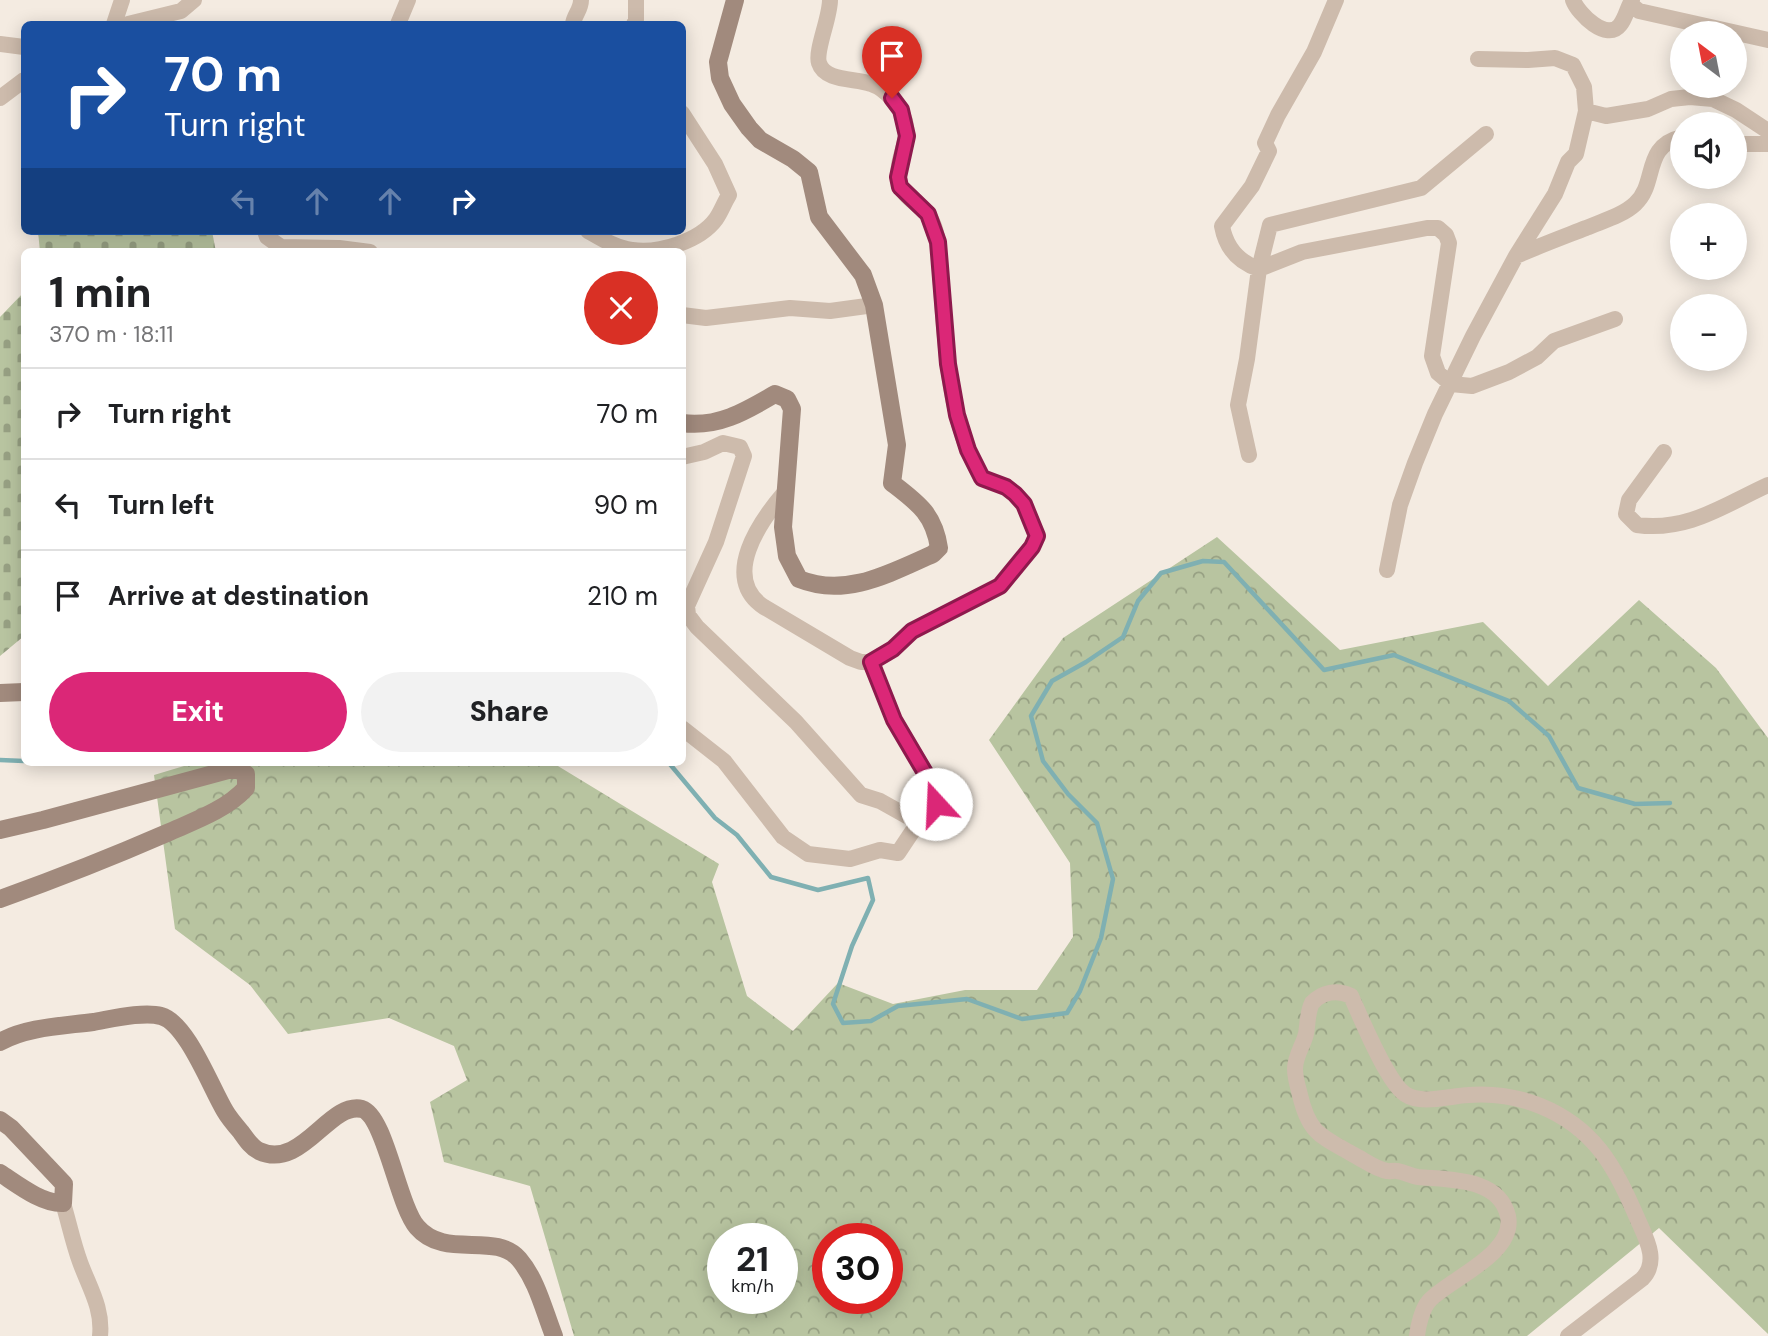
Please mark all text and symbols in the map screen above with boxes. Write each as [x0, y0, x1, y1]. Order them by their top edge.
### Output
north arrow [1670, 21, 1746, 98]
map controls [1670, 21, 1747, 371]
pin [862, 26, 922, 98]
icon: arrive [873, 37, 911, 75]
text: 70 m [164, 42, 282, 106]
icon: right [49, 49, 140, 140]
text: Turn right [164, 104, 306, 146]
button: sound [1670, 112, 1747, 189]
icon: left [225, 182, 263, 220]
icon: ahead [298, 182, 336, 220]
icon: ahead [371, 182, 409, 220]
icon: right [444, 182, 482, 220]
button: + [1670, 203, 1747, 280]
text: 1 min [49, 265, 152, 320]
button: close [584, 271, 658, 345]
button: − [1670, 294, 1747, 371]
text: 370 m · 18:11 [49, 319, 173, 349]
icon: right [49, 395, 87, 433]
text: Turn right [108, 397, 232, 431]
text: 70 m [597, 397, 658, 431]
icon: left [49, 486, 87, 524]
text: Turn left [108, 488, 215, 522]
text: 90 m [594, 488, 658, 522]
icon: arrive [49, 577, 87, 615]
text: Arrive at destination [108, 579, 369, 613]
text: 210 m [587, 579, 658, 613]
button: Exit [49, 672, 347, 752]
button: Share [361, 672, 658, 752]
position arrow [899, 767, 973, 841]
speed limit sign: 30 [812, 1223, 903, 1314]
text: 21 [736, 1236, 769, 1282]
text: km/h [731, 1274, 774, 1298]

